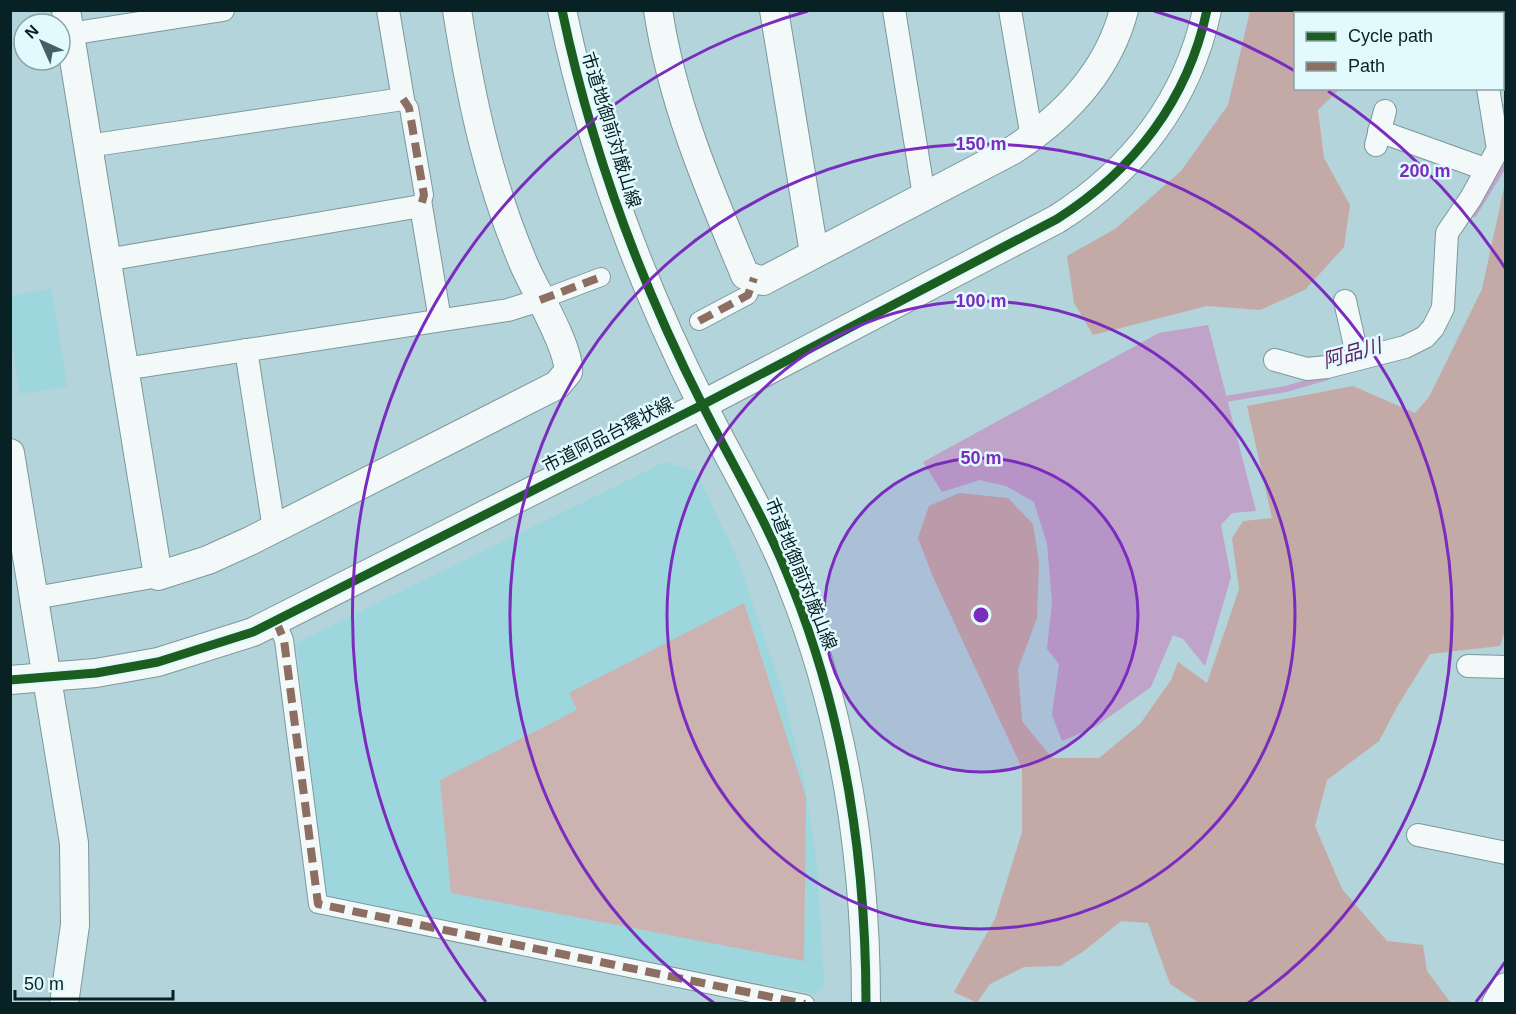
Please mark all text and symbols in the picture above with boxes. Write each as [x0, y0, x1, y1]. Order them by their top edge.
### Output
north arrow [12, 12, 72, 72]
legend [1294, 12, 1504, 90]
text: N [22, 22, 42, 42]
text: Cycle path [1348, 26, 1433, 46]
street label: 市道地御前対厳山線 [578, 50, 644, 210]
text: Path [1348, 56, 1385, 76]
text: 150 m [955, 134, 1007, 154]
text: 200 m [1399, 161, 1451, 181]
text: 100 m [955, 291, 1007, 311]
water label: 阿品川 [1320, 334, 1386, 372]
street label: 市道阿品台環状線 [539, 393, 677, 477]
text: 50 m [960, 448, 1002, 468]
street label: 市道地御前対厳山線 [761, 495, 841, 653]
centre of rings [971, 605, 991, 625]
scale bar [15, 963, 172, 1001]
text: 50 m [24, 974, 64, 994]

